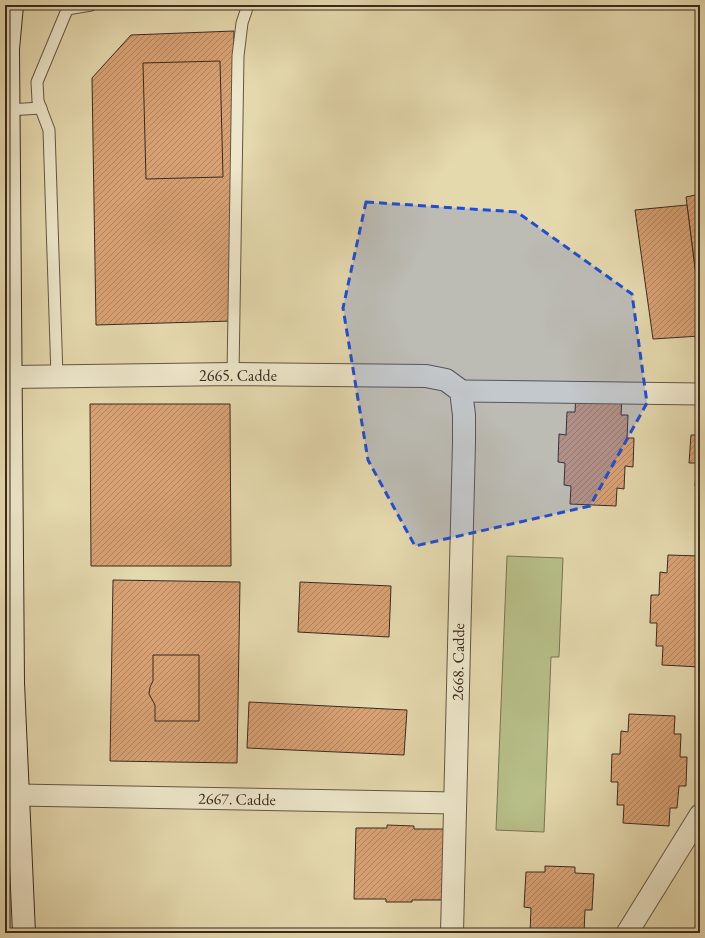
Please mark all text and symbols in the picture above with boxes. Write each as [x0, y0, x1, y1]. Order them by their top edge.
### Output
street label: 2665. Cadde [199, 365, 277, 386]
street label: 2668. Cadde [447, 623, 469, 701]
street label: 2667. Cadde [198, 788, 276, 810]

